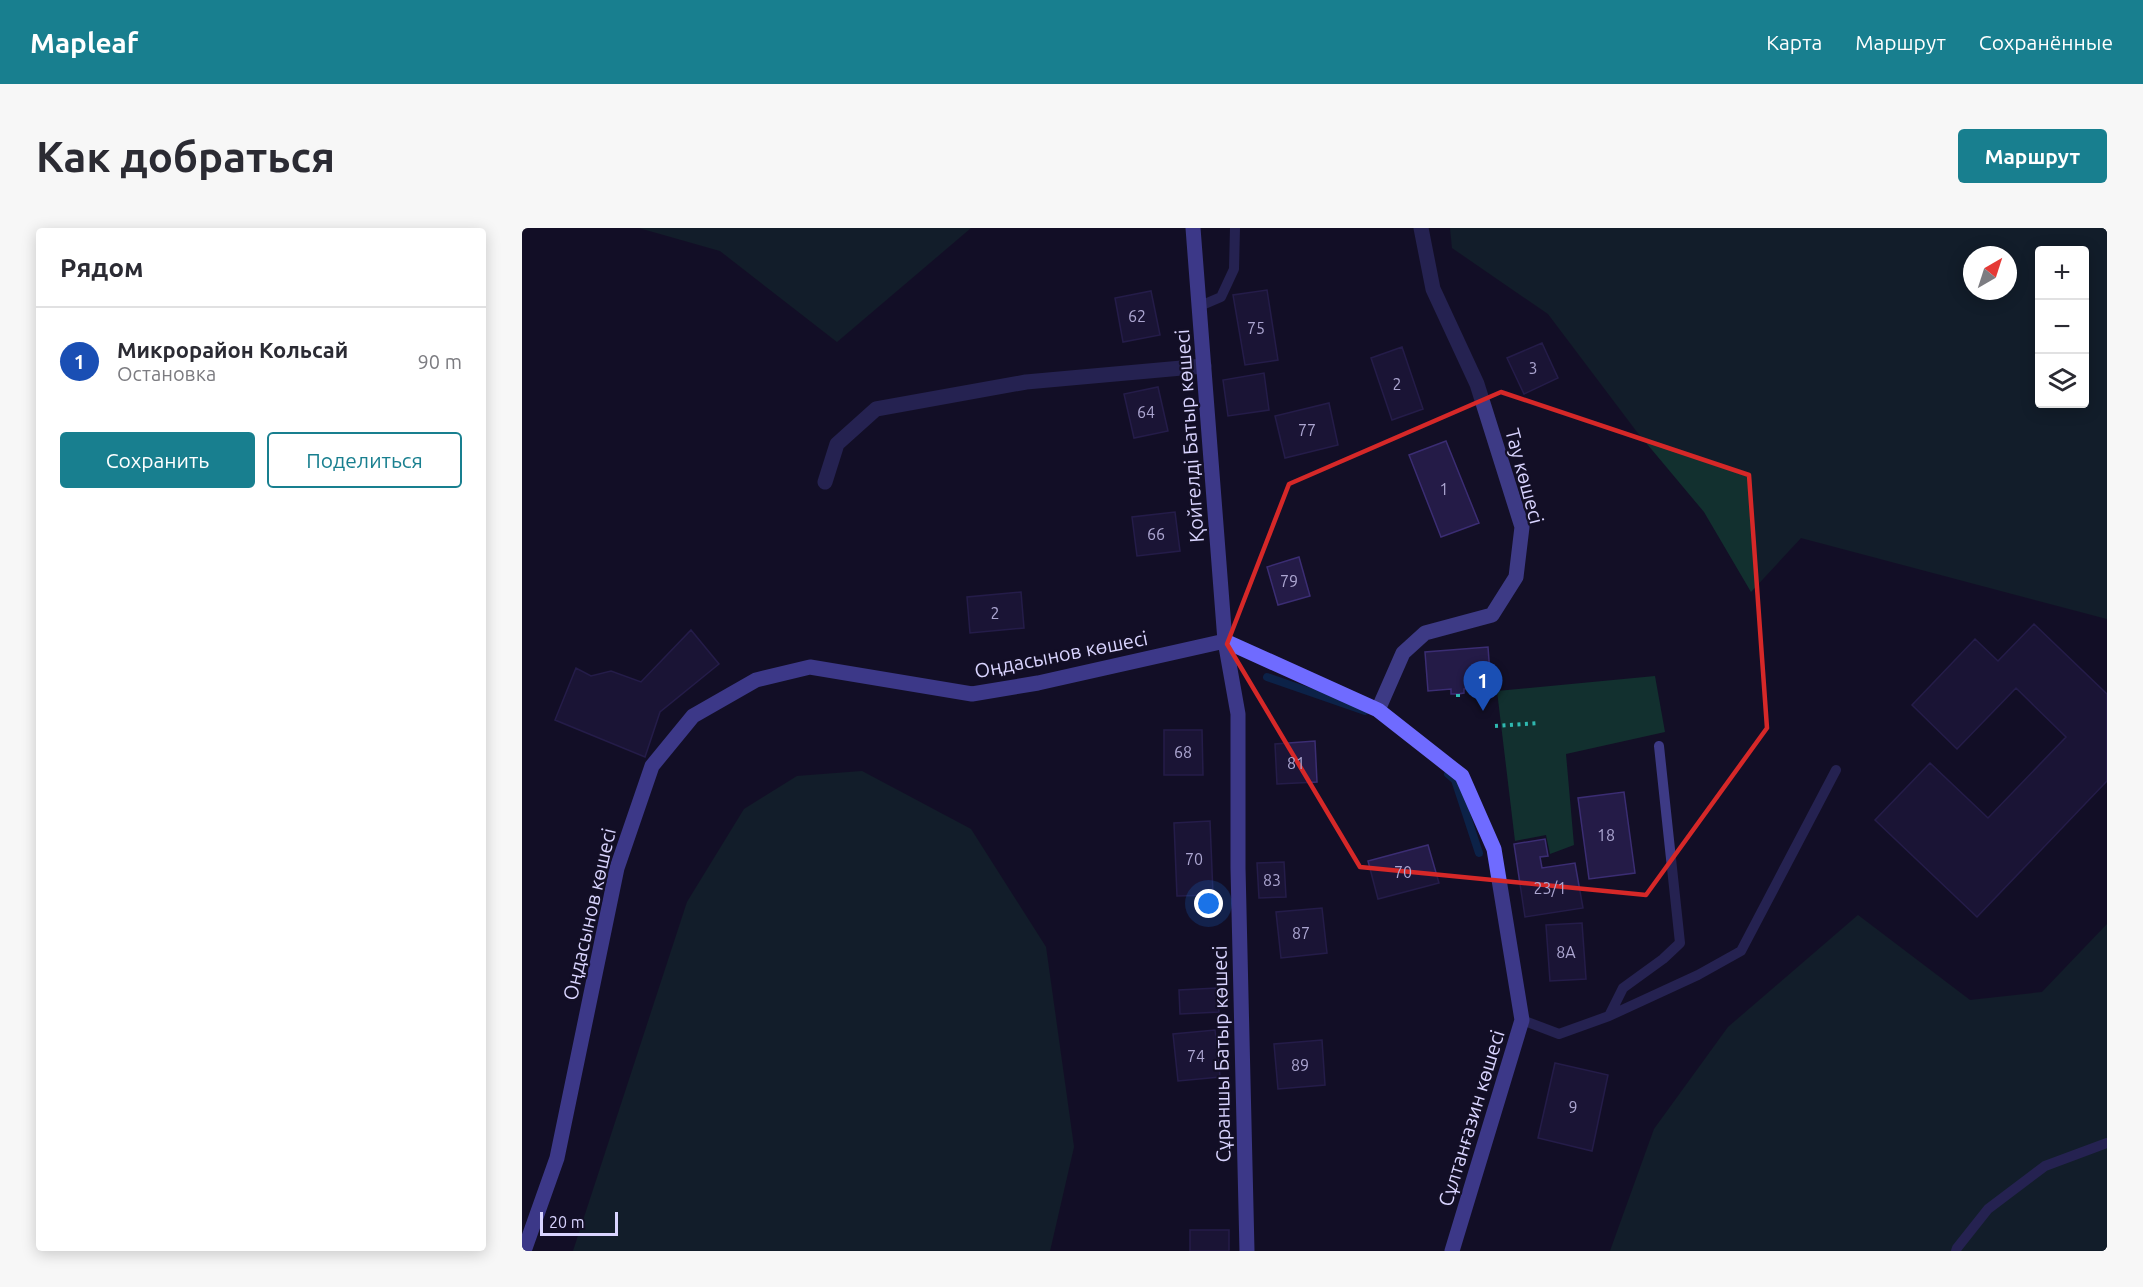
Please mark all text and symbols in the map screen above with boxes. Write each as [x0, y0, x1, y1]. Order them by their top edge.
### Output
text: Mapleaf [30, 27, 138, 58]
text: Карта [1766, 30, 1822, 54]
text: Маршрут [1855, 30, 1946, 54]
text: Сохранённые [1979, 30, 2113, 54]
button: Маршрут [1958, 129, 2107, 183]
text: Как добраться [36, 133, 335, 180]
north arrow [1963, 246, 2017, 300]
map controls [2035, 246, 2089, 408]
button: + [2035, 246, 2089, 300]
text: Рядом [60, 253, 144, 282]
button: − [2035, 300, 2089, 354]
house number: 62 [1128, 307, 1146, 325]
house number: 75 [1247, 319, 1265, 337]
street label: Қойгелді Батыр көшесі [1170, 329, 1208, 543]
text: Микрорайон Кольсай [117, 337, 348, 362]
text: 1 [74, 350, 85, 373]
text: 90 m [418, 350, 462, 373]
button: layers [2035, 354, 2089, 408]
house number: 3 [1528, 359, 1538, 377]
text: Остановка [117, 362, 216, 385]
house number: 2 [1392, 375, 1402, 393]
house number: 64 [1137, 403, 1155, 421]
house number: 77 [1298, 421, 1316, 439]
street label: Тау көшесі [1501, 426, 1549, 526]
button: Сохранить [60, 432, 255, 488]
button: Поделиться [267, 432, 462, 488]
house number: 1 [1439, 480, 1449, 498]
house number: 66 [1147, 525, 1165, 543]
house number: 79 [1280, 572, 1298, 590]
house number: 2 [990, 604, 1000, 622]
street label: Оңдасынов көшесі [972, 626, 1150, 682]
pin: 1 [1464, 662, 1502, 711]
house number: 68 [1174, 743, 1192, 761]
house number: 81 [1287, 754, 1305, 772]
street label: Оңдасынов көшесі [558, 826, 620, 1002]
house number: 18 [1597, 826, 1615, 844]
house number: 70 [1185, 850, 1203, 868]
house number: 70 [1394, 863, 1412, 881]
house number: 83 [1263, 871, 1281, 889]
house number: 23/1 [1534, 879, 1566, 897]
your location [1194, 889, 1223, 918]
house number: 87 [1292, 924, 1310, 942]
house number: 8А [1556, 943, 1576, 961]
street label: Сұраншы Батыр көшесі [1208, 945, 1234, 1163]
street label: Сұлтанғазин көшесі [1433, 1027, 1509, 1209]
house number: 74 [1187, 1047, 1205, 1065]
house number: 89 [1291, 1056, 1309, 1074]
house number: 9 [1568, 1098, 1578, 1116]
scale bar [540, 1209, 618, 1236]
text: 20 m [549, 1213, 585, 1231]

